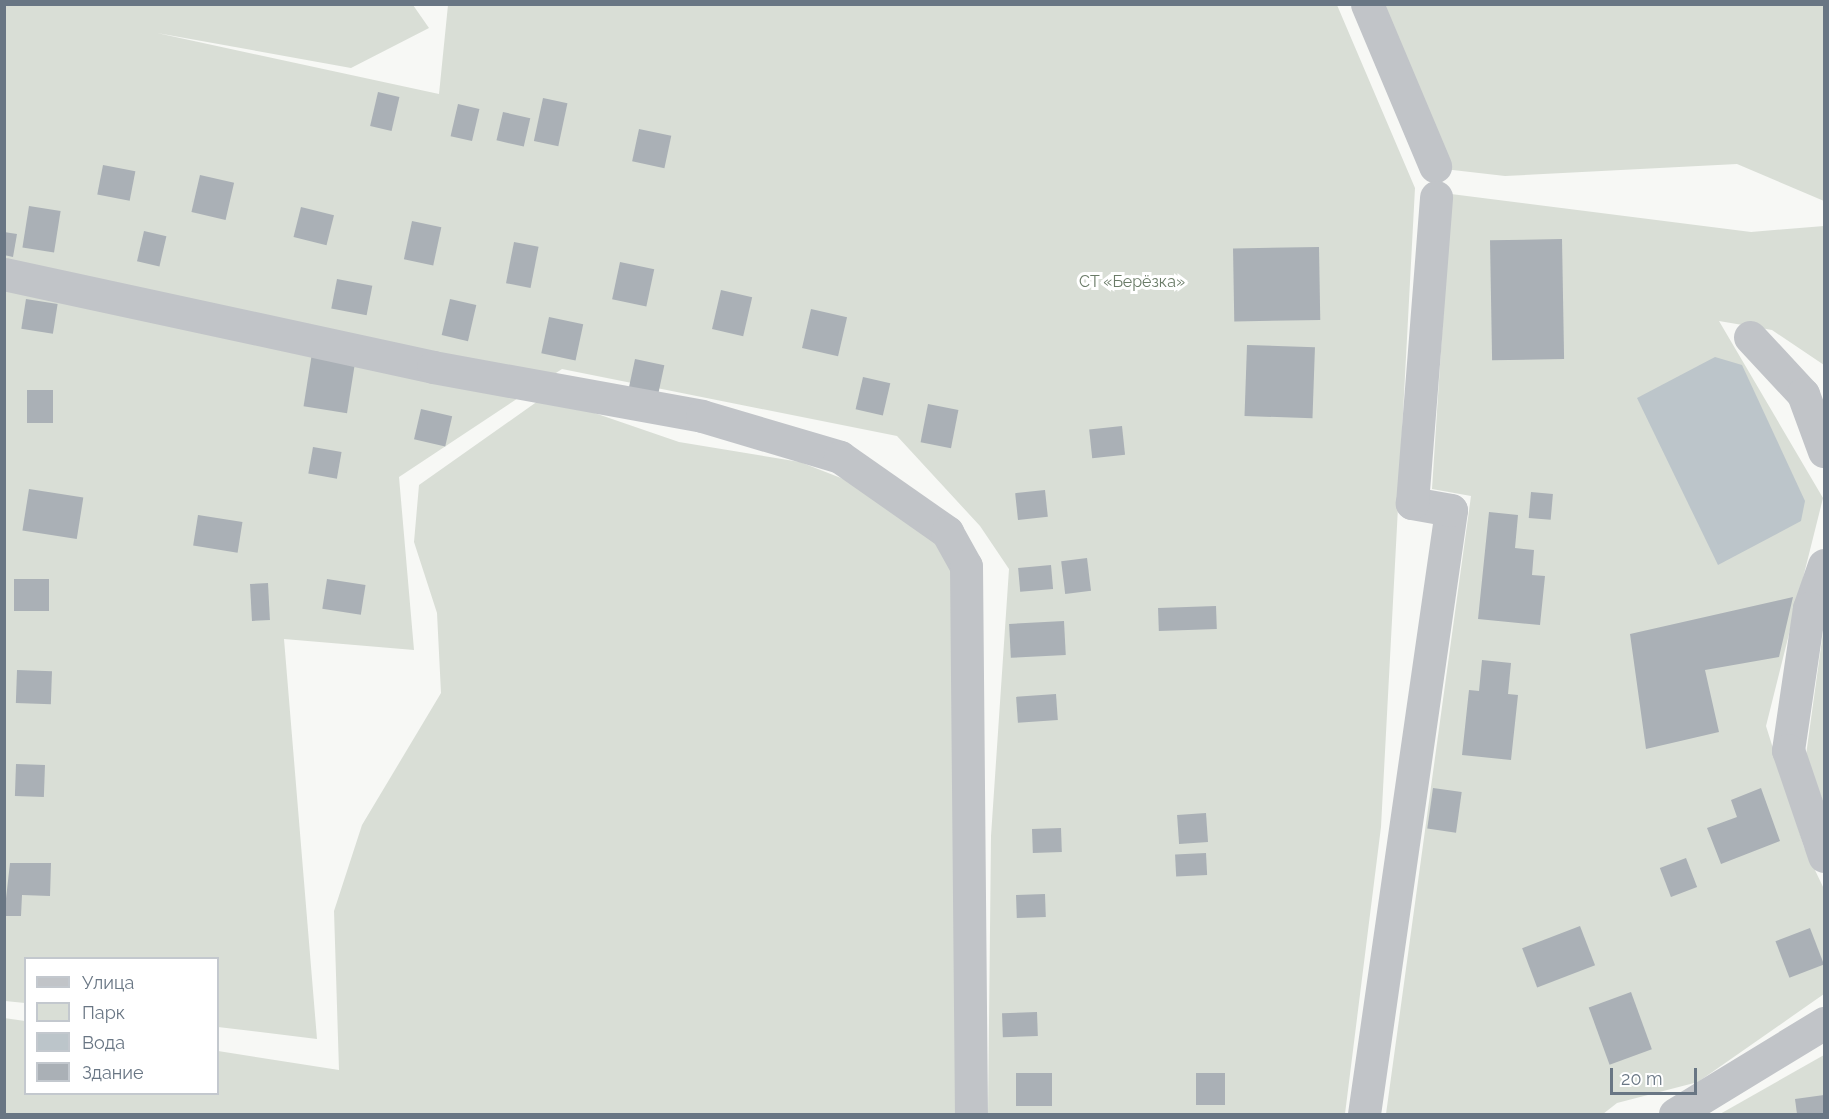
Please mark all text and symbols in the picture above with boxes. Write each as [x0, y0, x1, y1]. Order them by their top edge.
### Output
park label: СТ «Берёзка» [1079, 272, 1185, 292]
legend [24, 957, 219, 1095]
text: Улица [82, 972, 134, 993]
text: Парк [82, 1002, 125, 1023]
text: Вода [82, 1032, 125, 1053]
scale bar [1613, 1056, 1700, 1094]
text: Здание [82, 1062, 144, 1083]
text: 20 m [1621, 1068, 1663, 1089]

